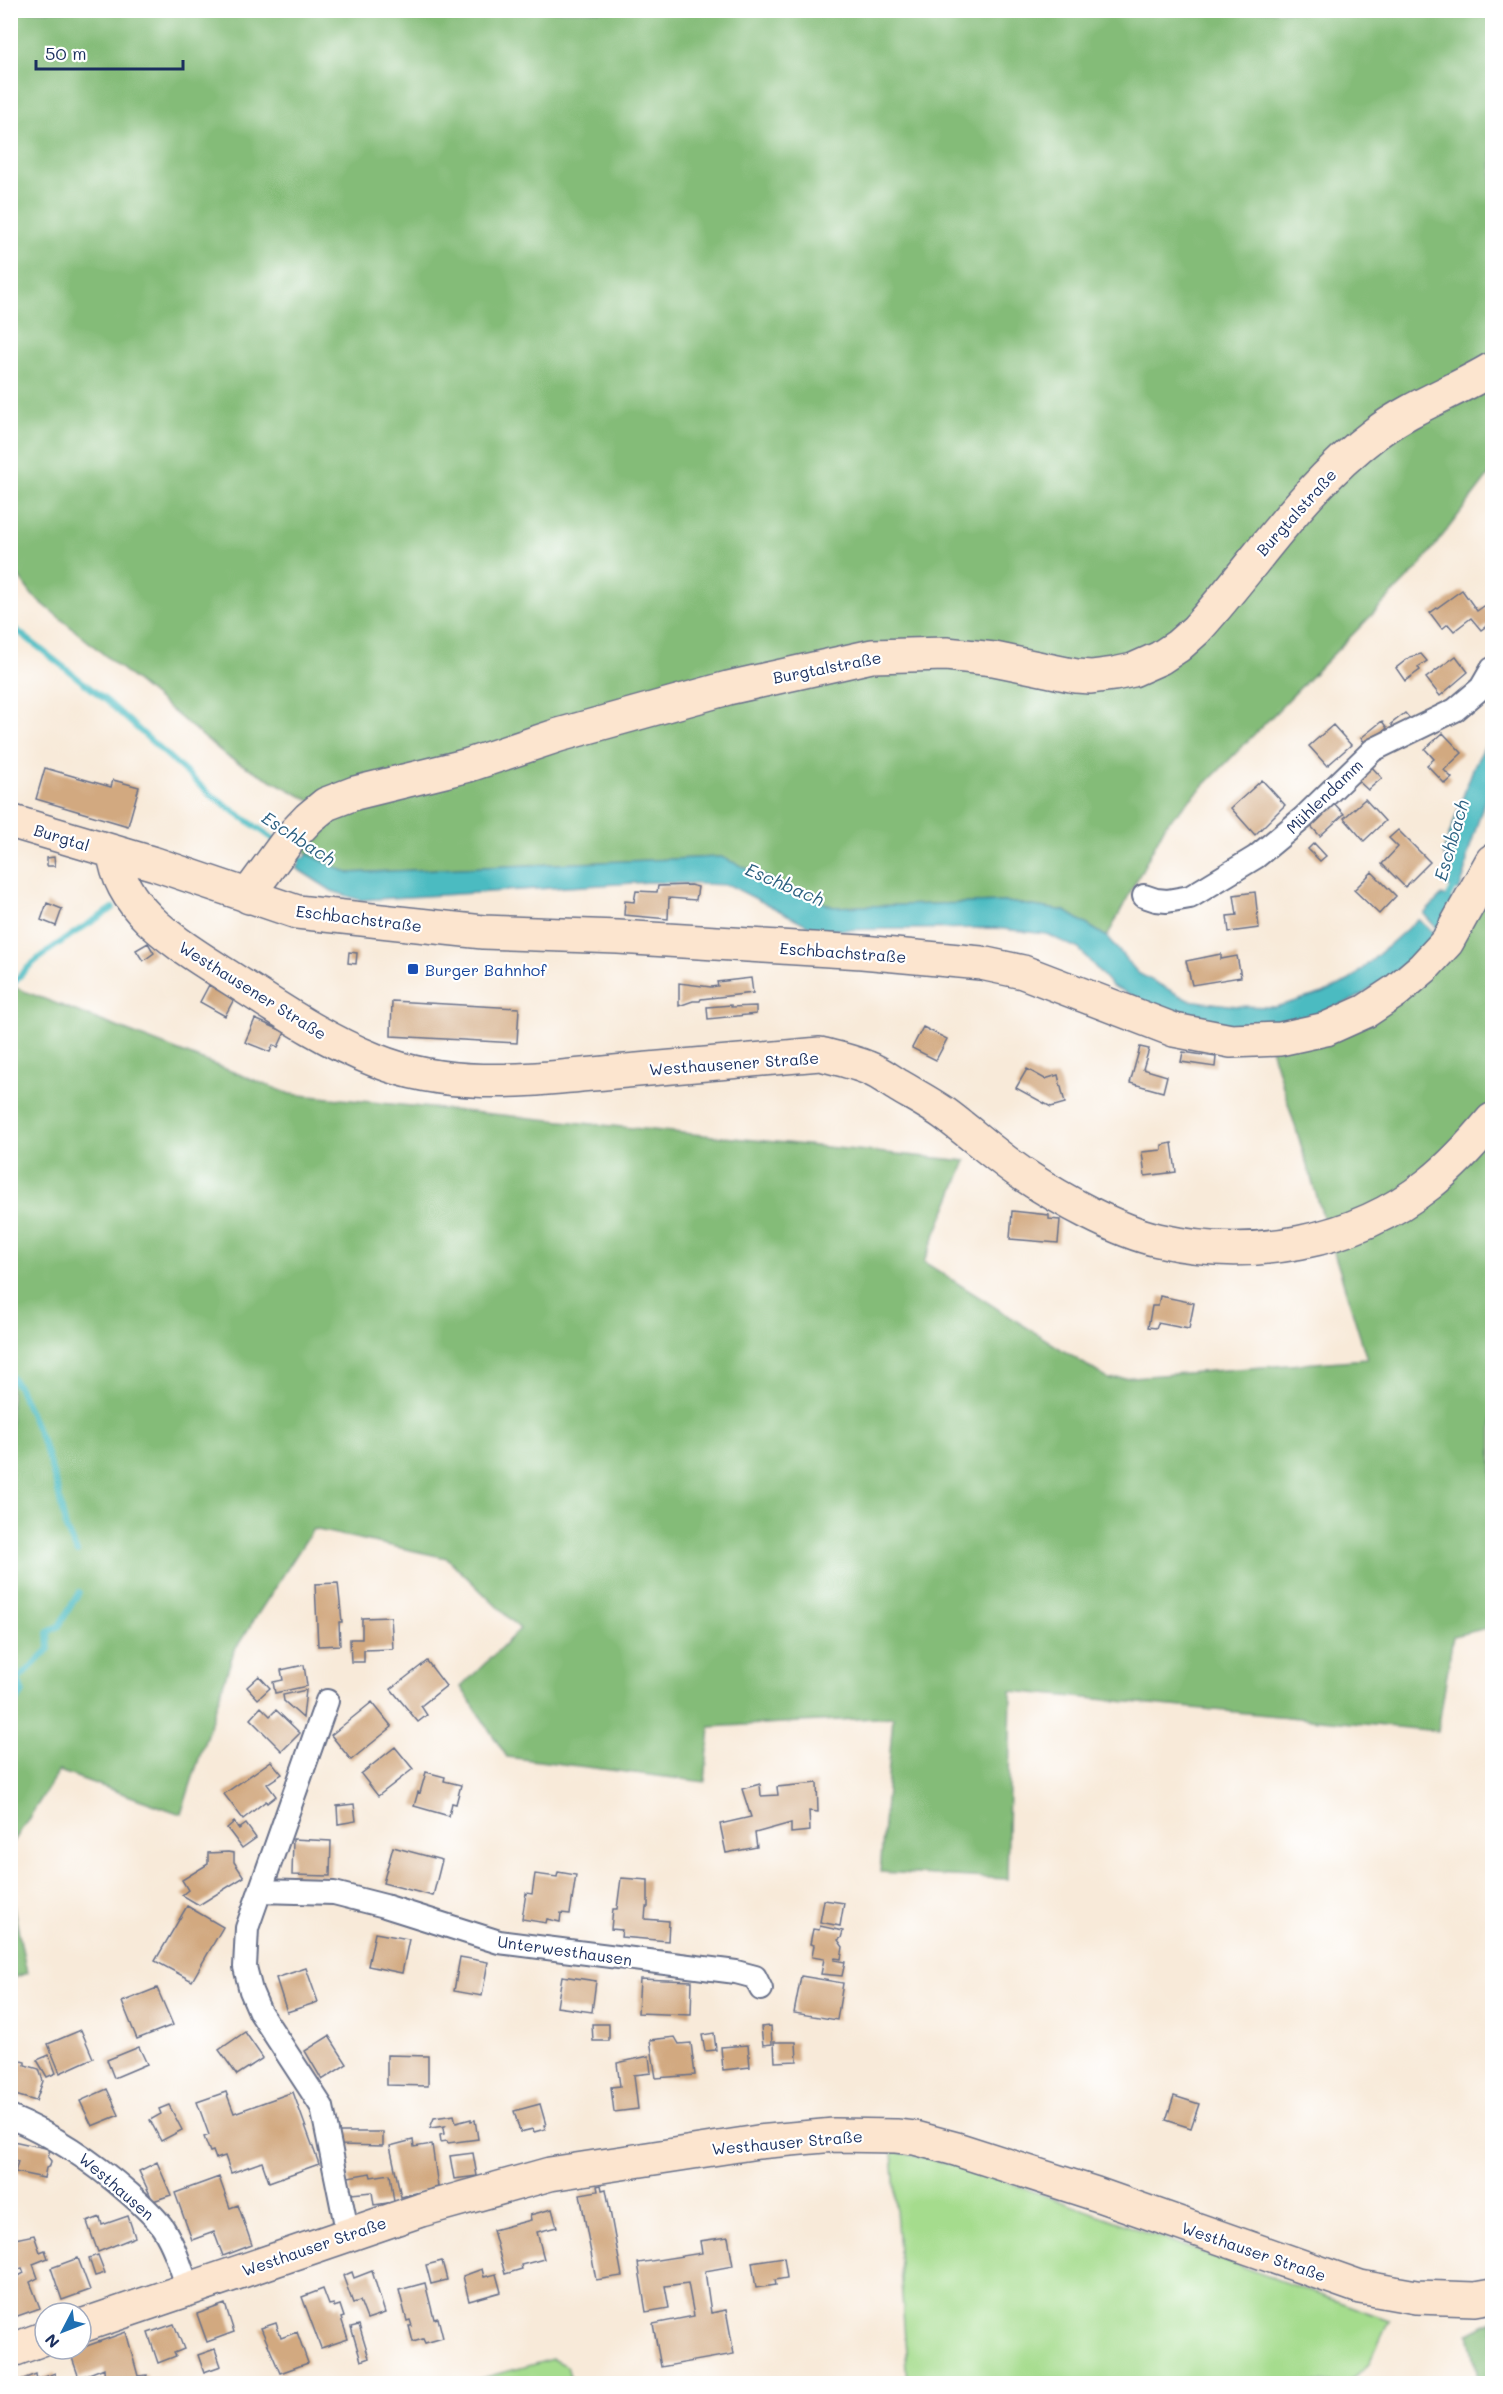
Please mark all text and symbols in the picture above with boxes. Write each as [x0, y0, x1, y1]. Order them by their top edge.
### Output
scale bar [36, 33, 183, 71]
text: 50 m [45, 41, 87, 65]
street label: Burgtalstraße [1251, 464, 1341, 560]
street label: Burgtalstraße [771, 646, 883, 688]
street label: Mühlendamm [1281, 754, 1367, 838]
water label: Eschbach [1428, 797, 1474, 883]
water label: Eschbach [258, 805, 340, 871]
street label: Burgtal [32, 819, 92, 855]
water label: Eschbach [742, 857, 828, 911]
street label: Eschbachstraße [295, 900, 423, 936]
street label: Westhausener Straße [175, 936, 331, 1044]
street label: Eschbachstraße [779, 937, 907, 967]
place label: Burger Bahnhof [425, 959, 547, 980]
marker: Burger Bahnhof [406, 962, 420, 976]
street label: Westhausener Straße [648, 1047, 820, 1079]
street label: Unterwesthausen [496, 1930, 634, 1970]
street label: Westhauser Straße [711, 2125, 863, 2159]
street label: Westhausen [75, 2148, 159, 2224]
street label: Westhauser Straße [239, 2211, 389, 2281]
street label: Westhauser Straße [1179, 2216, 1329, 2286]
north arrow [33, 2301, 93, 2361]
text: N [40, 2330, 63, 2353]

